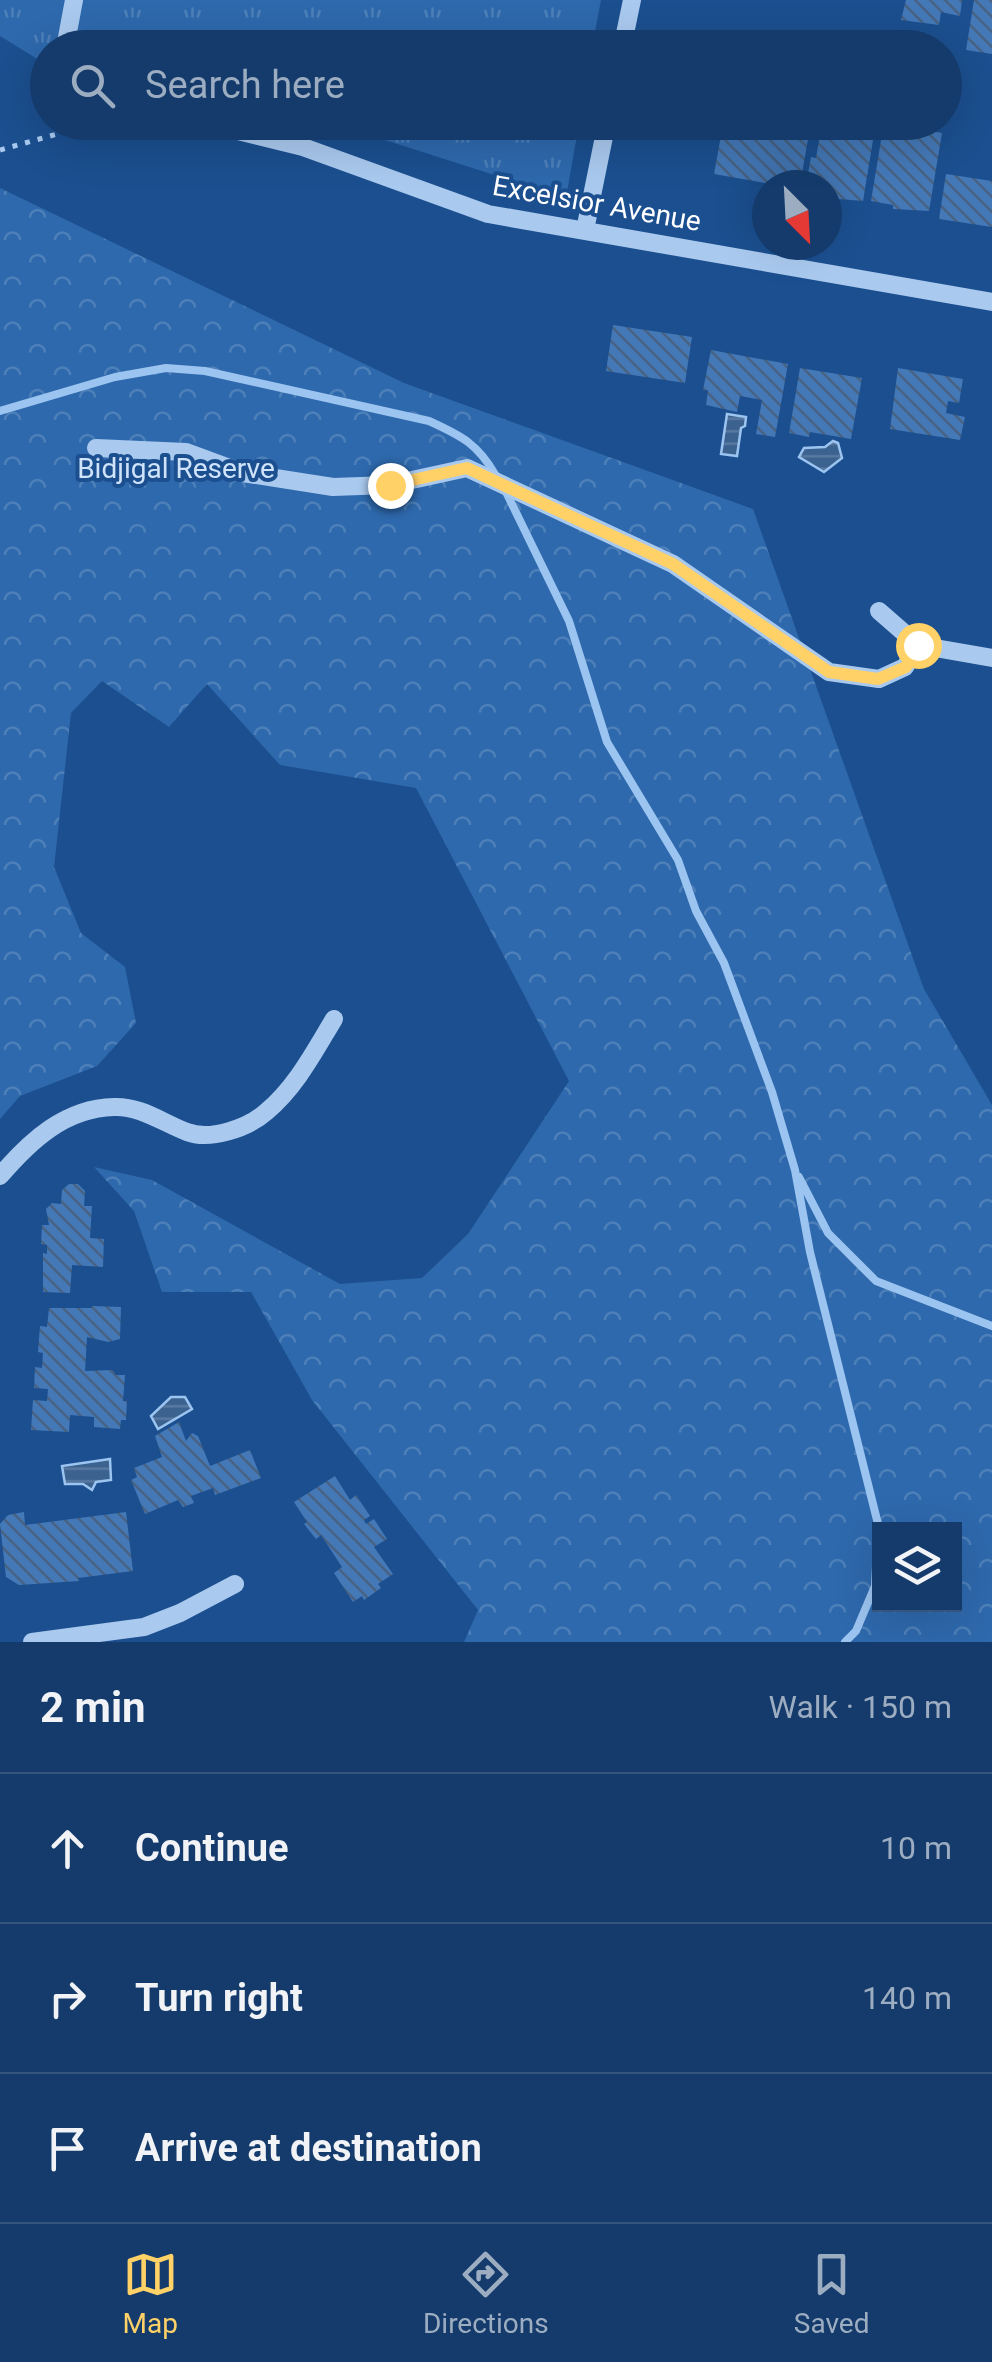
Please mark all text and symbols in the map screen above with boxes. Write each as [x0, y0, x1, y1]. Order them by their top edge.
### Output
search box [30, 30, 962, 140]
icon: search [65, 58, 120, 113]
text: Search here [145, 63, 345, 107]
street label: Excelsior Avenue [490, 169, 704, 238]
north arrow [752, 170, 842, 260]
park label: Bidjigal Reserve [77, 452, 275, 485]
route end [368, 463, 414, 509]
route start [896, 623, 942, 669]
map controls [872, 1522, 962, 1612]
button: layers [872, 1522, 962, 1612]
text: 2 min [40, 1683, 146, 1732]
text: Walk · 150 m [769, 1688, 952, 1726]
icon: ahead [40, 1821, 95, 1876]
text: Continue [135, 1826, 289, 1870]
text: 10 m [880, 1829, 952, 1867]
icon: right [40, 1971, 95, 2026]
text: Turn right [135, 1976, 303, 2020]
text: 140 m [862, 1979, 952, 2017]
icon: arrive [40, 2121, 95, 2176]
text: Arrive at destination [135, 2126, 482, 2170]
tab: Map [123, 2247, 178, 2340]
tab: Directions [423, 2247, 549, 2340]
tab: Saved [794, 2247, 869, 2340]

